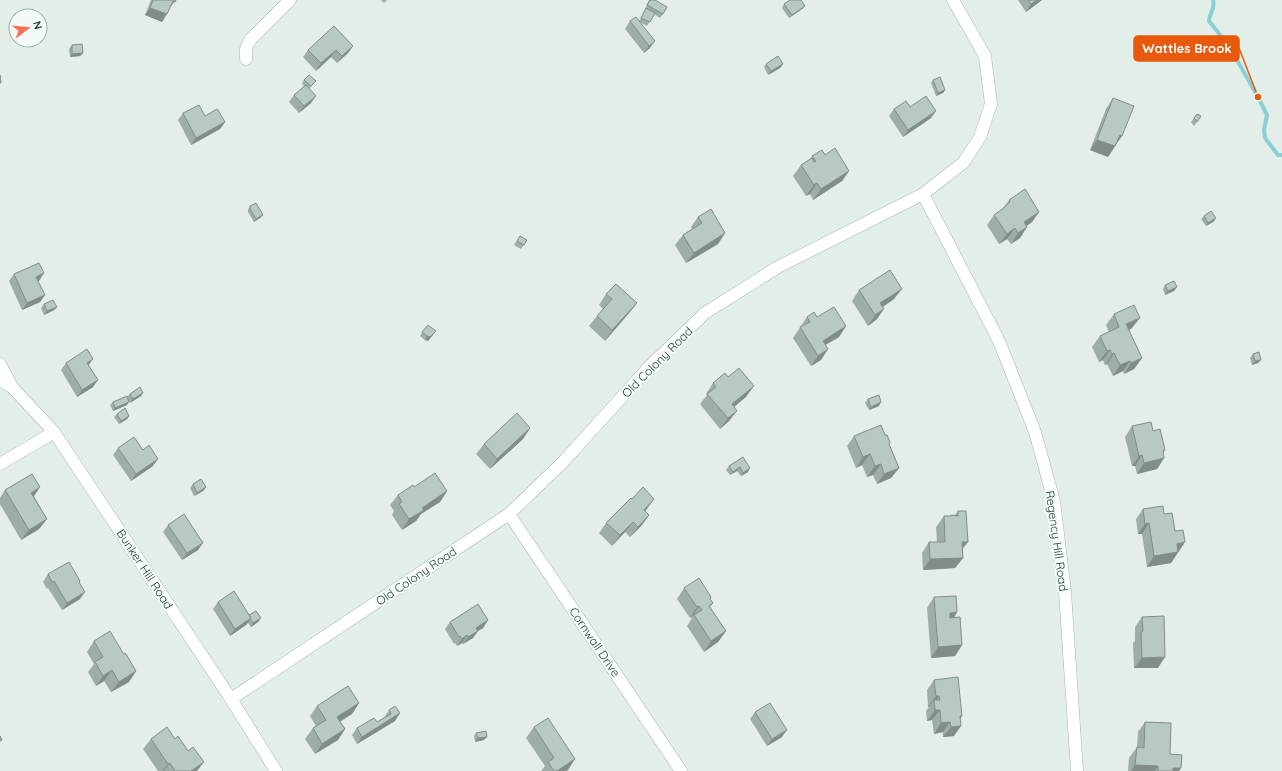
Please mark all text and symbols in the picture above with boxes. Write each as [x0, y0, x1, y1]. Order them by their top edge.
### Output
north arrow [8, 8, 48, 48]
text: N [30, 19, 45, 31]
callout: Wattles Brook [1134, 36, 1239, 61]
text: Wattles Brook [1142, 40, 1232, 56]
street label: Old Colony Road [618, 323, 696, 401]
street label: Regency Hill Road [1042, 490, 1072, 592]
street label: Bunker Hill Road [114, 526, 176, 612]
street label: Old Colony Road [373, 543, 459, 609]
street label: Cornwall Drive [566, 604, 624, 680]

